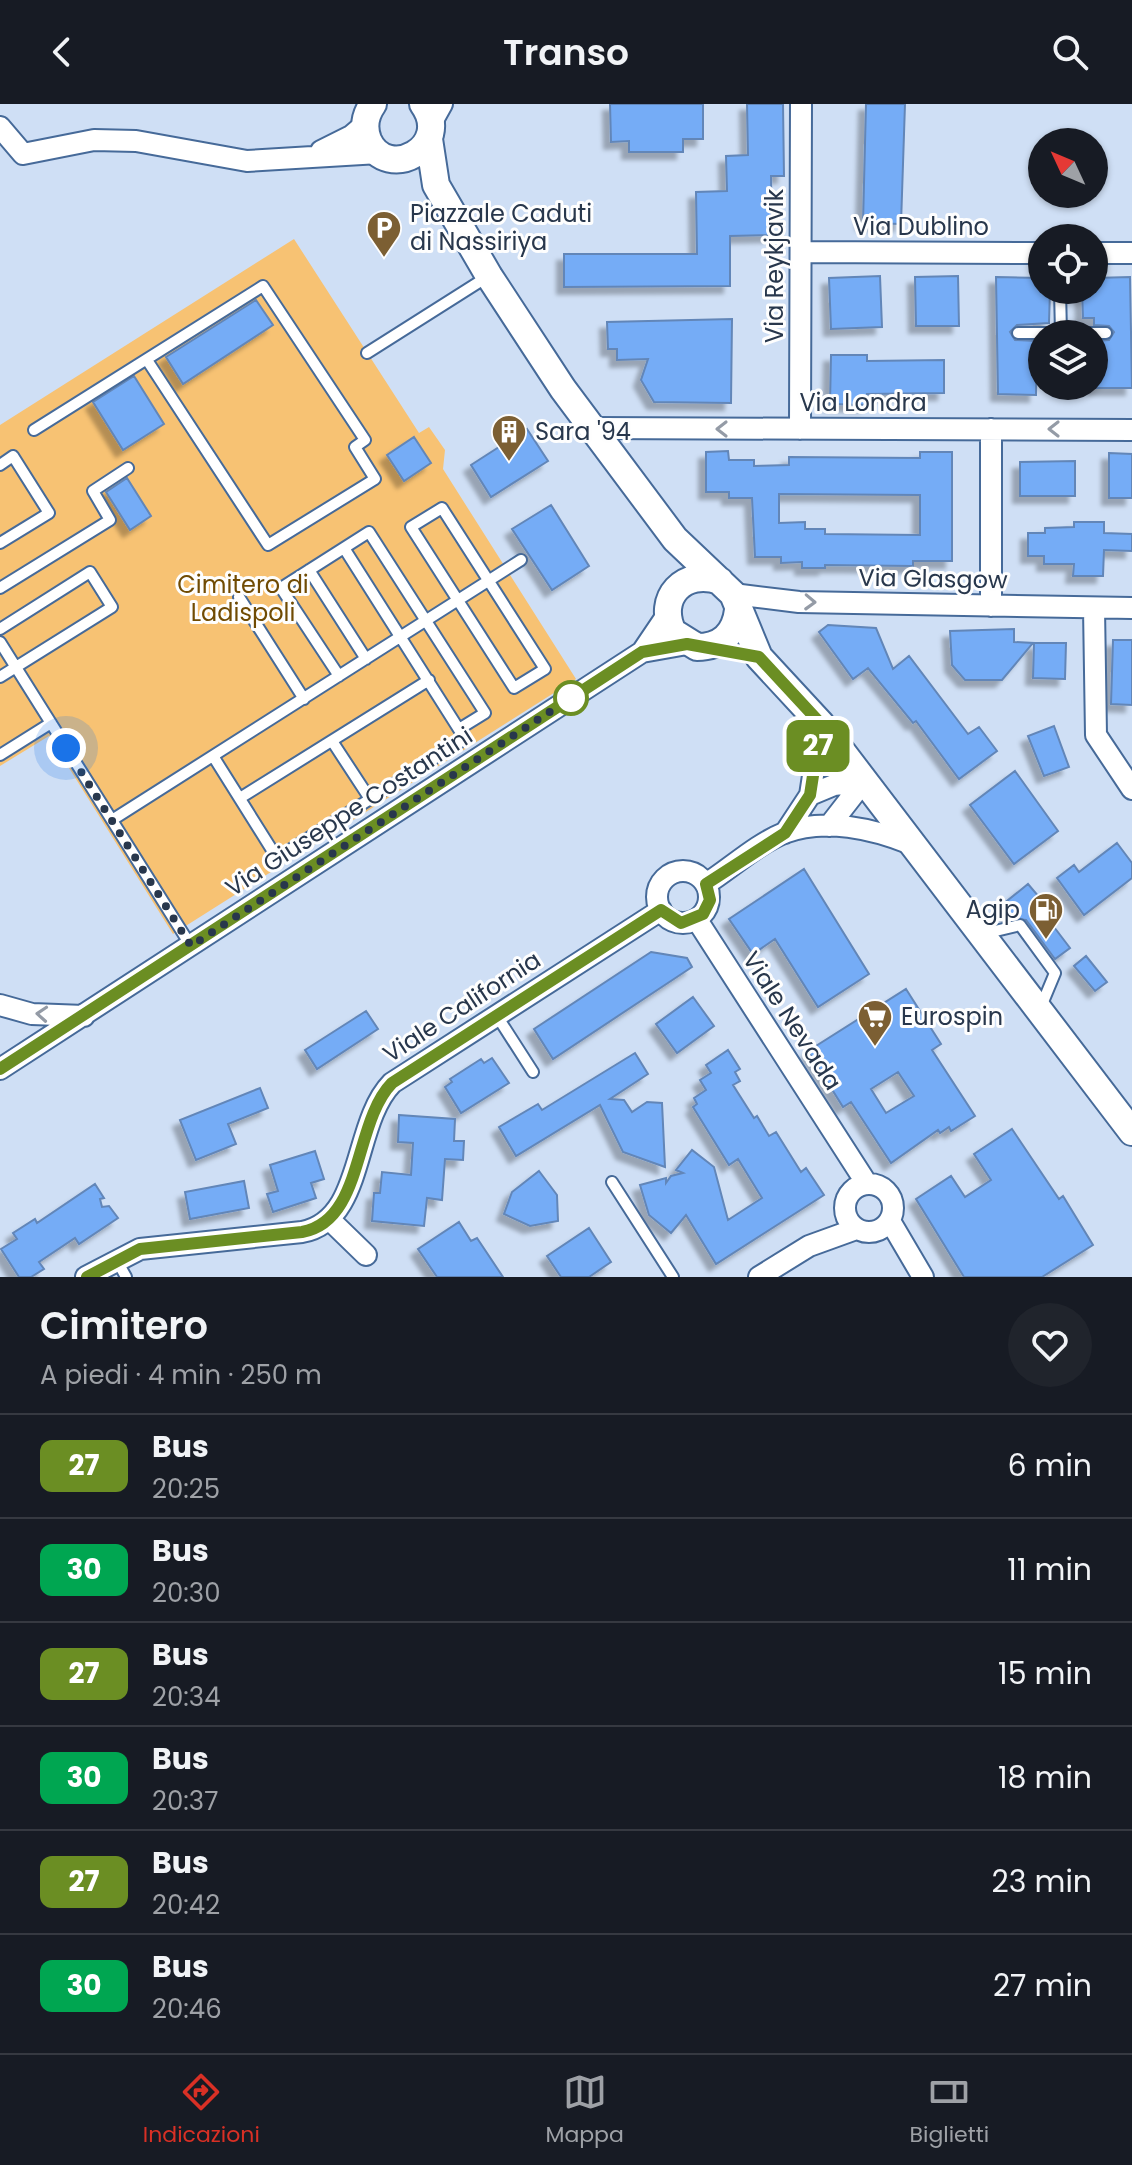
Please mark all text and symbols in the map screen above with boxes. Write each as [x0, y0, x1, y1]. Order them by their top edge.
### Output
text: Transo [503, 27, 629, 78]
icon: back [40, 30, 84, 74]
icon: search [1048, 30, 1092, 74]
north arrow [1028, 128, 1108, 208]
map controls [1028, 128, 1108, 400]
street label: Via Reykjavik [758, 188, 791, 343]
place label: Piazzale Caduti di Nassiriya [410, 197, 592, 258]
parking icon: Piazzale Caduti di Nassiriya [365, 209, 403, 259]
street label: Via Dublino [853, 210, 989, 243]
button: locate [1028, 224, 1108, 304]
button: layers [1028, 320, 1108, 400]
street label: Via Londra [799, 386, 927, 419]
building icon: Sara '94 [490, 413, 528, 463]
place label: Sara '94 [535, 415, 631, 448]
one-way arrow [1047, 420, 1060, 438]
one-way arrow [715, 421, 728, 438]
street label: Via Glasgow [858, 561, 1008, 596]
park label: Cimitero di Ladispoli [177, 568, 309, 629]
one-way arrow [804, 594, 817, 611]
unlabelled marker [554, 681, 588, 715]
street label: Via Giuseppe Costantini [219, 719, 479, 904]
line badge: 27 [782, 720, 854, 772]
text: 27 [803, 726, 833, 765]
your location [46, 728, 86, 768]
fuel station icon: Agip [1027, 891, 1065, 941]
place label: Agip [965, 893, 1020, 926]
street label: Viale California [377, 943, 547, 1070]
street label: Viale Nevada [735, 945, 850, 1097]
supermarket icon: Eurospin [856, 998, 894, 1048]
place label: Eurospin [901, 1000, 1003, 1033]
one-way arrow [35, 1006, 48, 1023]
text: Cimitero [40, 1299, 208, 1352]
button: heart [1008, 1303, 1092, 1387]
text: A piedi · 4 min · 250 m [40, 1357, 322, 1393]
text: Bus [152, 1425, 209, 1468]
text: 6 min [1007, 1444, 1092, 1487]
text: 27 [69, 1446, 99, 1485]
text: 20:25 [152, 1471, 220, 1507]
text: Bus [152, 1529, 209, 1572]
text: 11 min [1007, 1548, 1092, 1591]
text: 30 [66, 1550, 102, 1589]
text: 20:30 [152, 1575, 220, 1611]
text: Bus [152, 1633, 209, 1676]
text: 15 min [998, 1652, 1092, 1695]
text: 27 [69, 1654, 99, 1693]
text: 20:34 [152, 1679, 220, 1715]
text: Bus [152, 1737, 209, 1780]
text: 18 min [998, 1756, 1092, 1799]
text: 30 [66, 1758, 102, 1797]
text: 20:37 [152, 1783, 218, 1819]
text: Bus [152, 1841, 209, 1884]
text: 23 min [992, 1860, 1092, 1903]
text: 27 [69, 1862, 99, 1901]
text: 20:42 [152, 1887, 220, 1923]
text: Bus [152, 1945, 209, 1988]
text: 27 min [993, 1964, 1092, 2007]
text: 30 [66, 1966, 102, 2005]
text: 20:46 [152, 1991, 222, 2027]
tab: Indicazioni [143, 2070, 260, 2151]
tab: Mappa [545, 2070, 624, 2151]
tab: Biglietti [910, 2070, 989, 2151]

